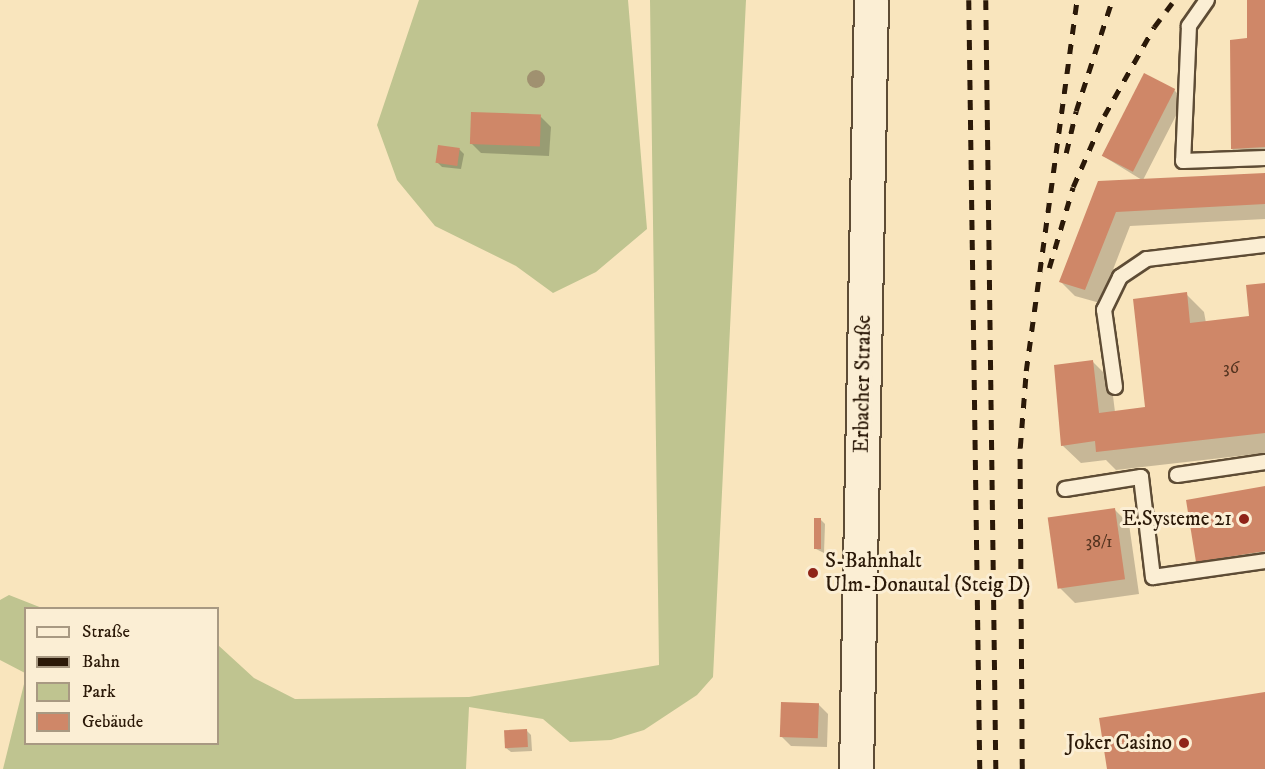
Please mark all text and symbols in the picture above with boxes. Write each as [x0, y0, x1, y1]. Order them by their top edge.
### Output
street label: Erbacher Straße [849, 315, 877, 453]
house number: 36 [1223, 357, 1239, 379]
place label: E.Systeme 21 [1122, 506, 1232, 532]
marker: E.Systeme 21 [1237, 512, 1251, 526]
house number: 38/1 [1085, 531, 1113, 553]
place label: S-Bahnhalt Ulm-Donautal (Steig D) [825, 548, 1030, 598]
marker: S-Bahnhalt Ulm-Donautal (Steig D) [806, 566, 820, 580]
legend [24, 607, 219, 745]
text: Straße [82, 621, 130, 643]
text: Bahn [82, 651, 120, 673]
text: Park [82, 681, 116, 703]
text: Gebäude [82, 711, 143, 733]
place label: Joker Casino [1066, 730, 1172, 756]
marker: Joker Casino [1177, 736, 1191, 750]

